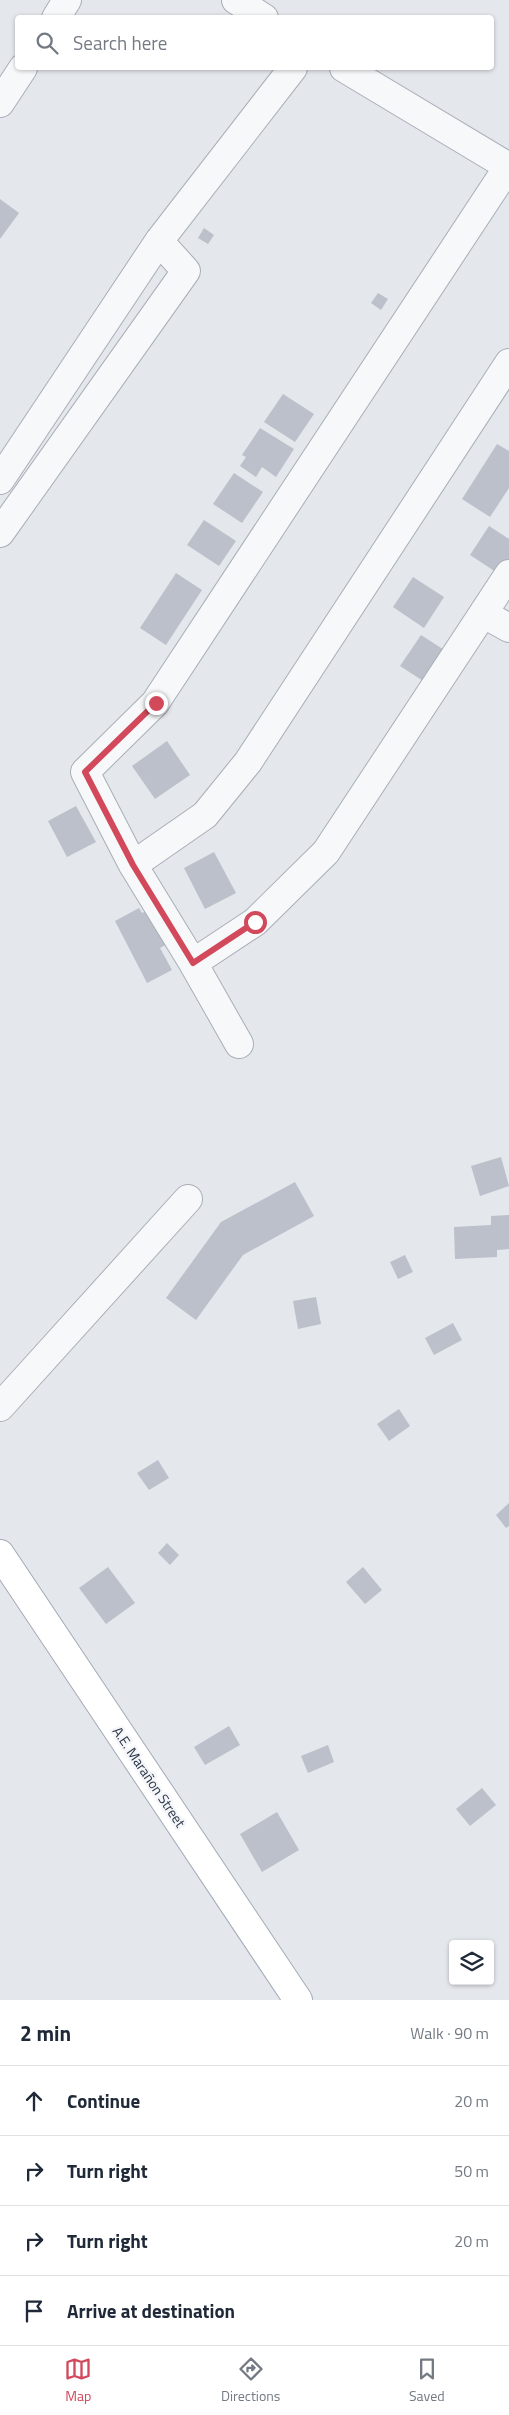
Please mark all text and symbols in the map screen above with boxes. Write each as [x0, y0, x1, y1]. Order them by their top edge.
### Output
search box [15, 15, 494, 70]
text: Search here [73, 28, 167, 57]
icon: search [33, 29, 61, 57]
route end [145, 692, 168, 715]
route start [244, 911, 267, 934]
street label: A.E. Marañon Street [108, 1722, 191, 1831]
map controls [449, 1940, 494, 1985]
button: layers [449, 1940, 494, 1985]
text: 2 min [20, 2017, 71, 2049]
text: Walk · 90 m [410, 2021, 489, 2045]
text: Continue [67, 2086, 140, 2115]
icon: ahead [20, 2087, 48, 2115]
text: 20 m [454, 2089, 489, 2113]
text: Turn right [67, 2156, 148, 2185]
icon: right [20, 2157, 48, 2185]
text: 50 m [454, 2159, 489, 2183]
text: Turn right [67, 2226, 148, 2255]
icon: right [20, 2227, 48, 2255]
text: 20 m [454, 2229, 489, 2253]
text: Arrive at destination [67, 2296, 235, 2325]
icon: arrive [20, 2297, 48, 2325]
tab: Map [64, 2355, 92, 2406]
tab: Directions [221, 2355, 280, 2406]
tab: Saved [409, 2355, 445, 2406]

